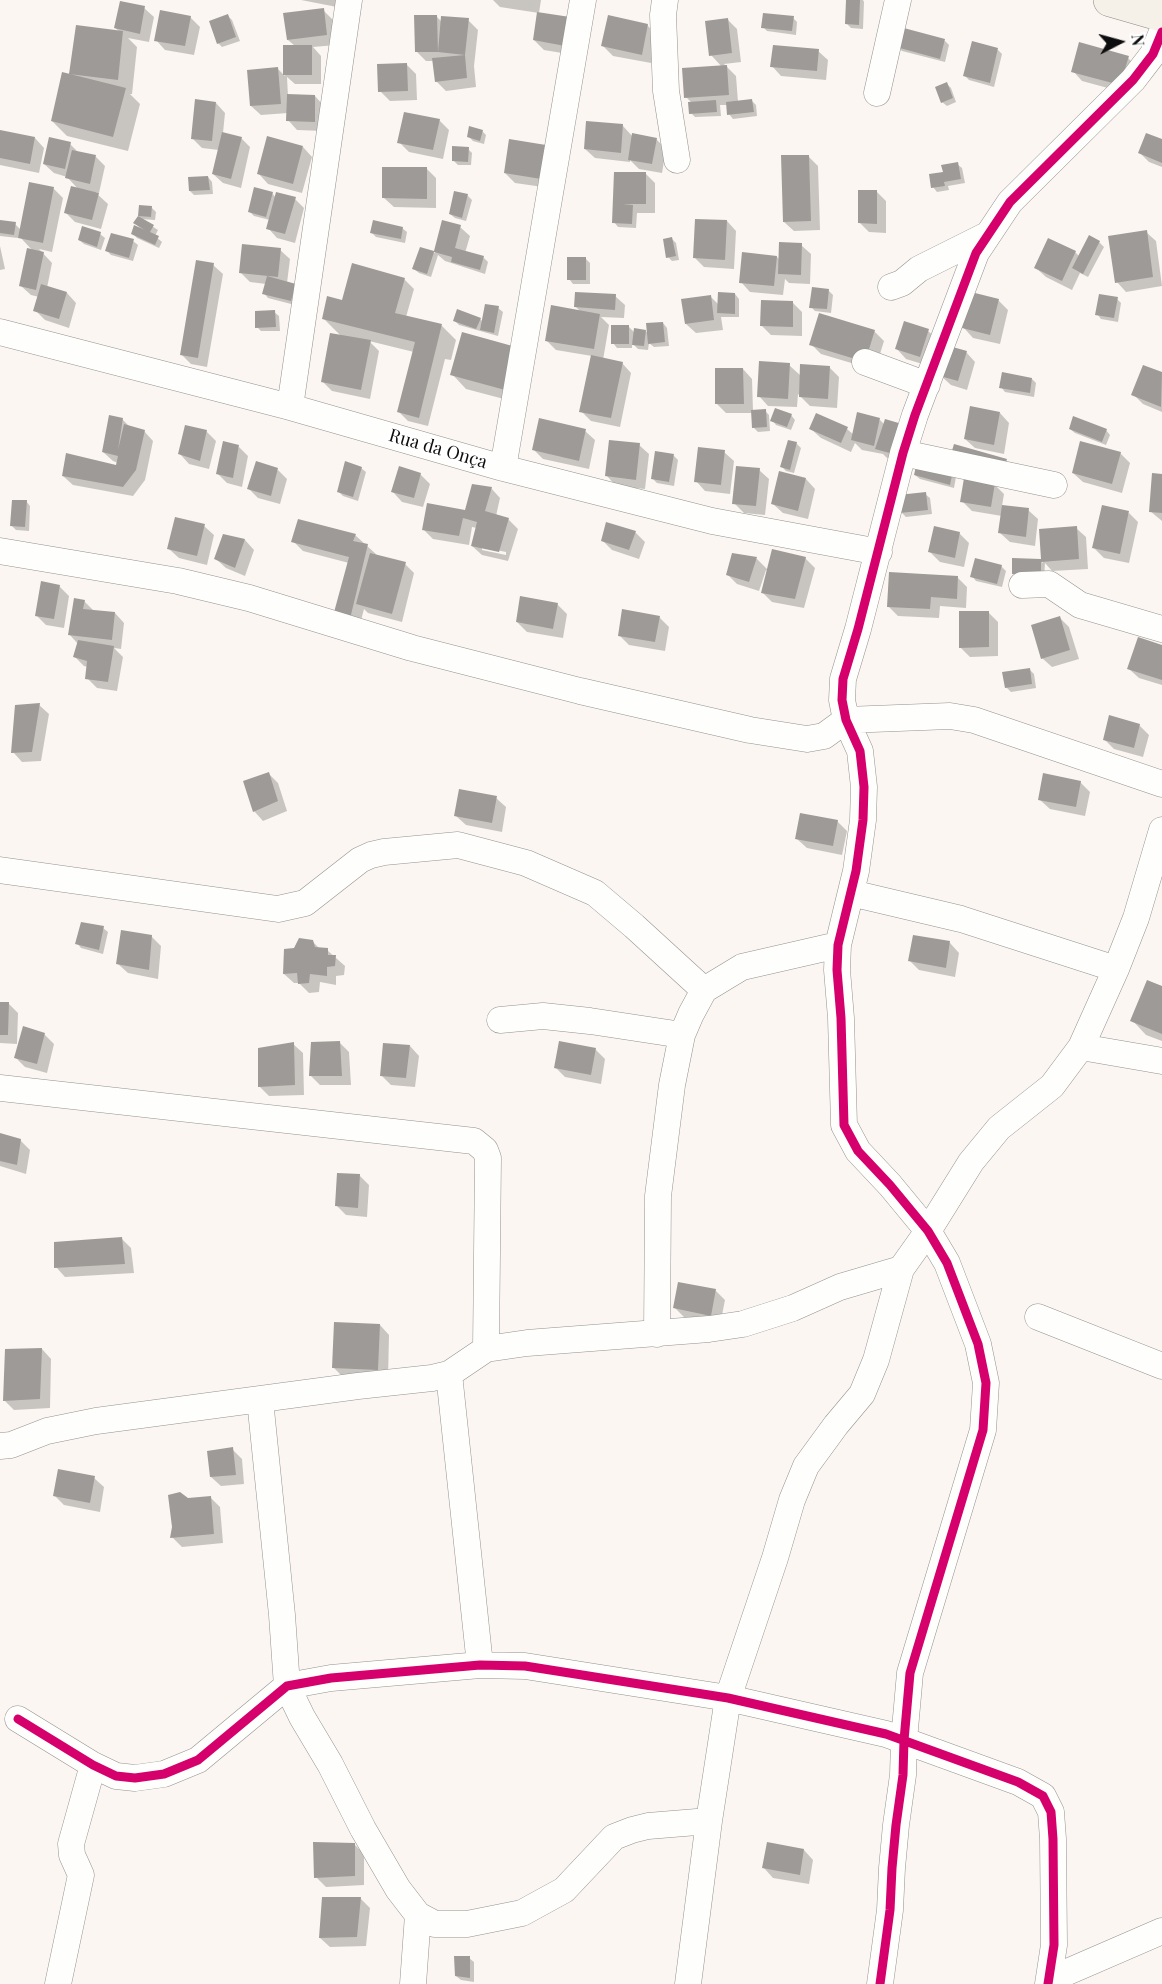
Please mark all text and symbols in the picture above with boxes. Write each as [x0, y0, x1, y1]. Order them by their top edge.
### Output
north arrow [1090, 12, 1150, 72]
text: N [1127, 33, 1149, 47]
street label: Rua da Onça [386, 425, 490, 473]

